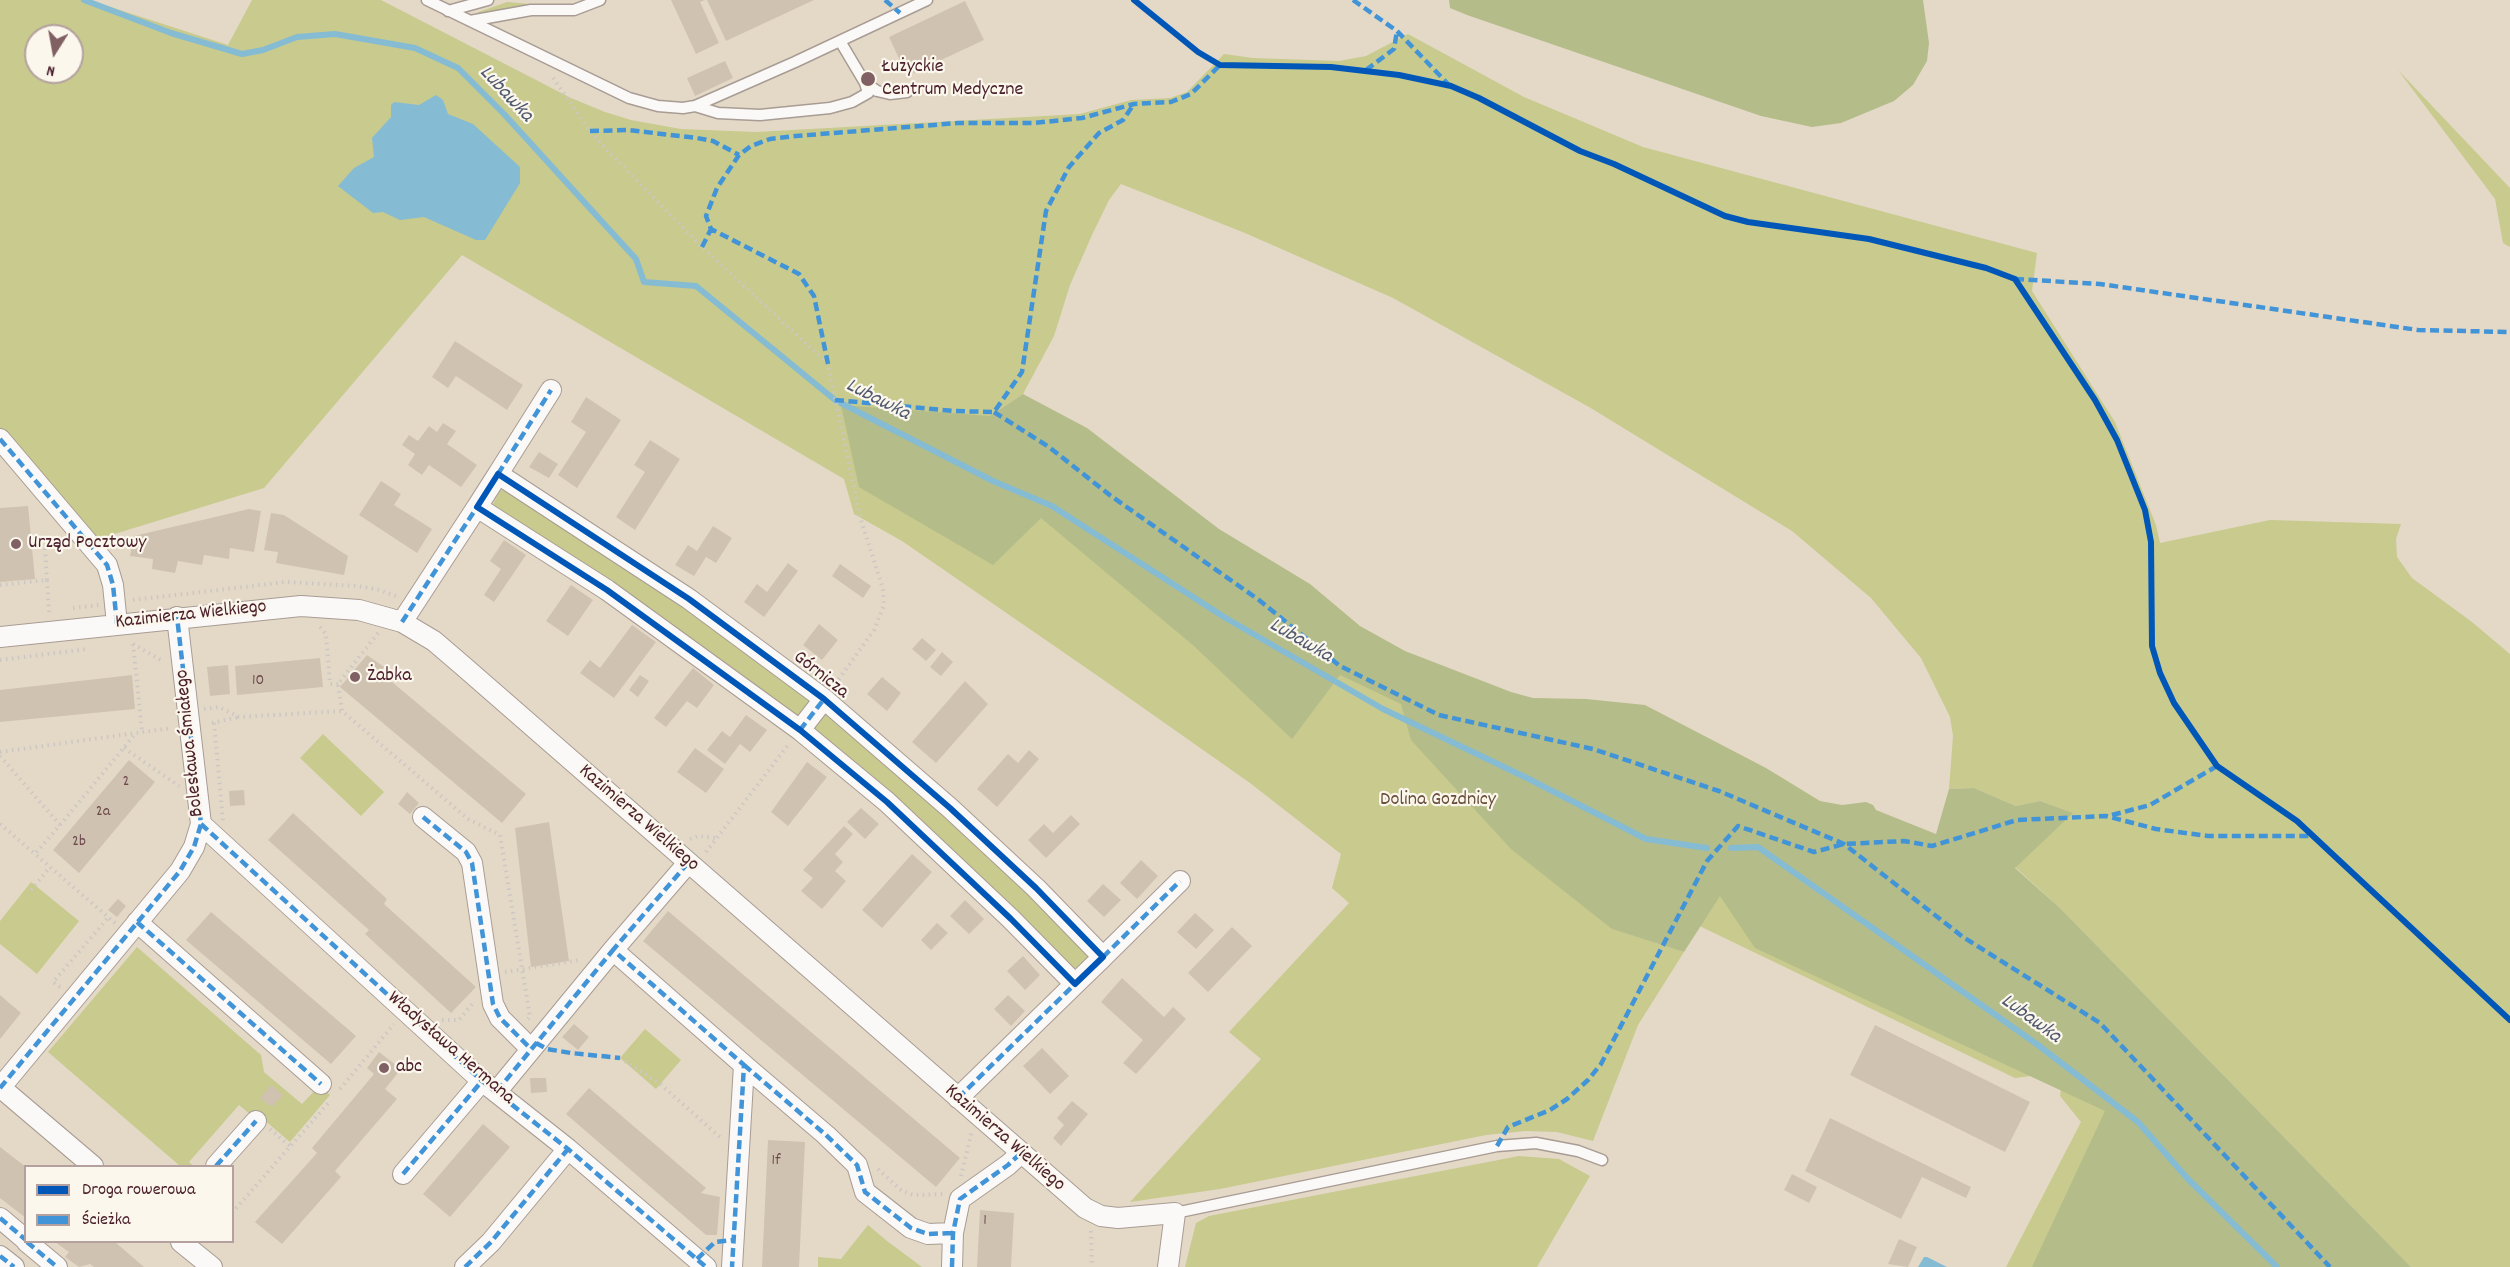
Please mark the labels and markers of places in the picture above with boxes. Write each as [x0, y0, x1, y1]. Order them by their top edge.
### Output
place label: Łużyckie Centrum Medyczne [882, 56, 1023, 103]
marker: Łużyckie Centrum Medyczne [859, 70, 877, 88]
place label: Urząd Pocztowy [28, 532, 146, 556]
marker: Urząd Pocztowy [9, 537, 23, 551]
place label: Żabka [367, 665, 412, 689]
marker: Żabka [348, 670, 362, 684]
place label: abc [396, 1056, 422, 1080]
marker: abc [377, 1061, 391, 1075]

